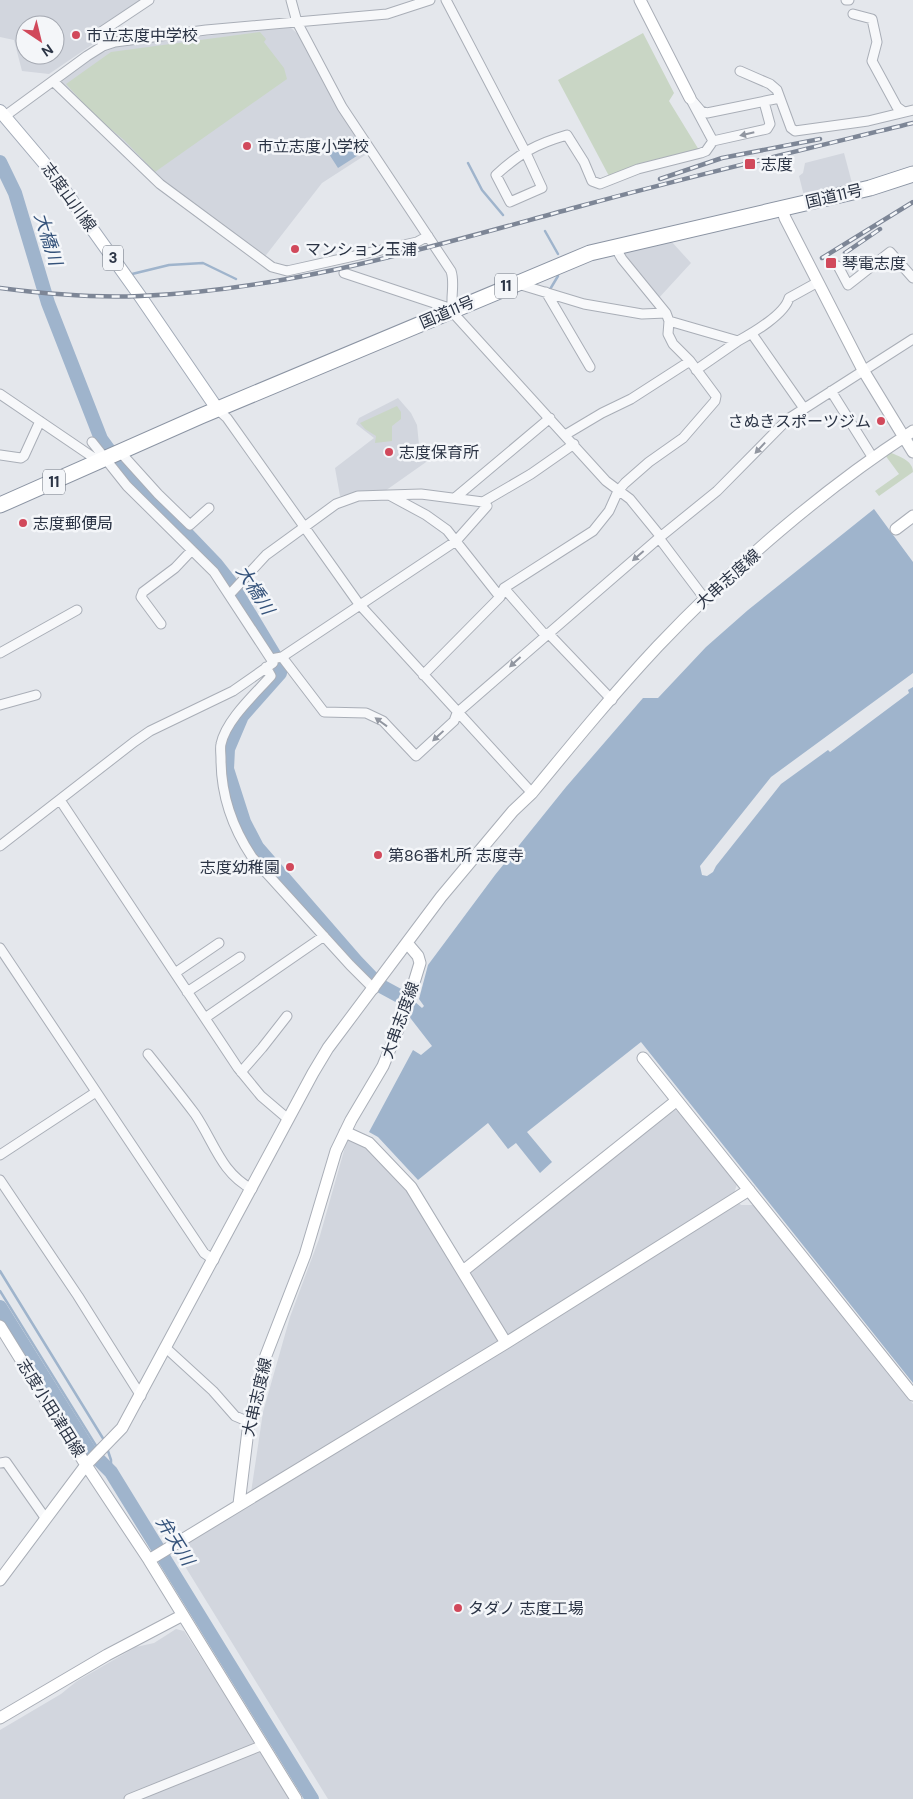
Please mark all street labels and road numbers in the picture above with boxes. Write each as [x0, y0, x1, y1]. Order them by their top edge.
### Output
street label: 志度山川線 [37, 158, 101, 236]
street label: 国道11号 [803, 179, 865, 213]
road number: 3 [103, 246, 123, 270]
road number: 11 [495, 274, 517, 298]
street label: 国道11号 [416, 291, 478, 333]
road number: 11 [43, 470, 65, 494]
street label: 大串志度線 [691, 544, 765, 614]
street label: 大串志度線 [376, 979, 424, 1061]
street label: 志度小田津田線 [12, 1355, 90, 1461]
street label: 大串志度線 [238, 1356, 276, 1438]

